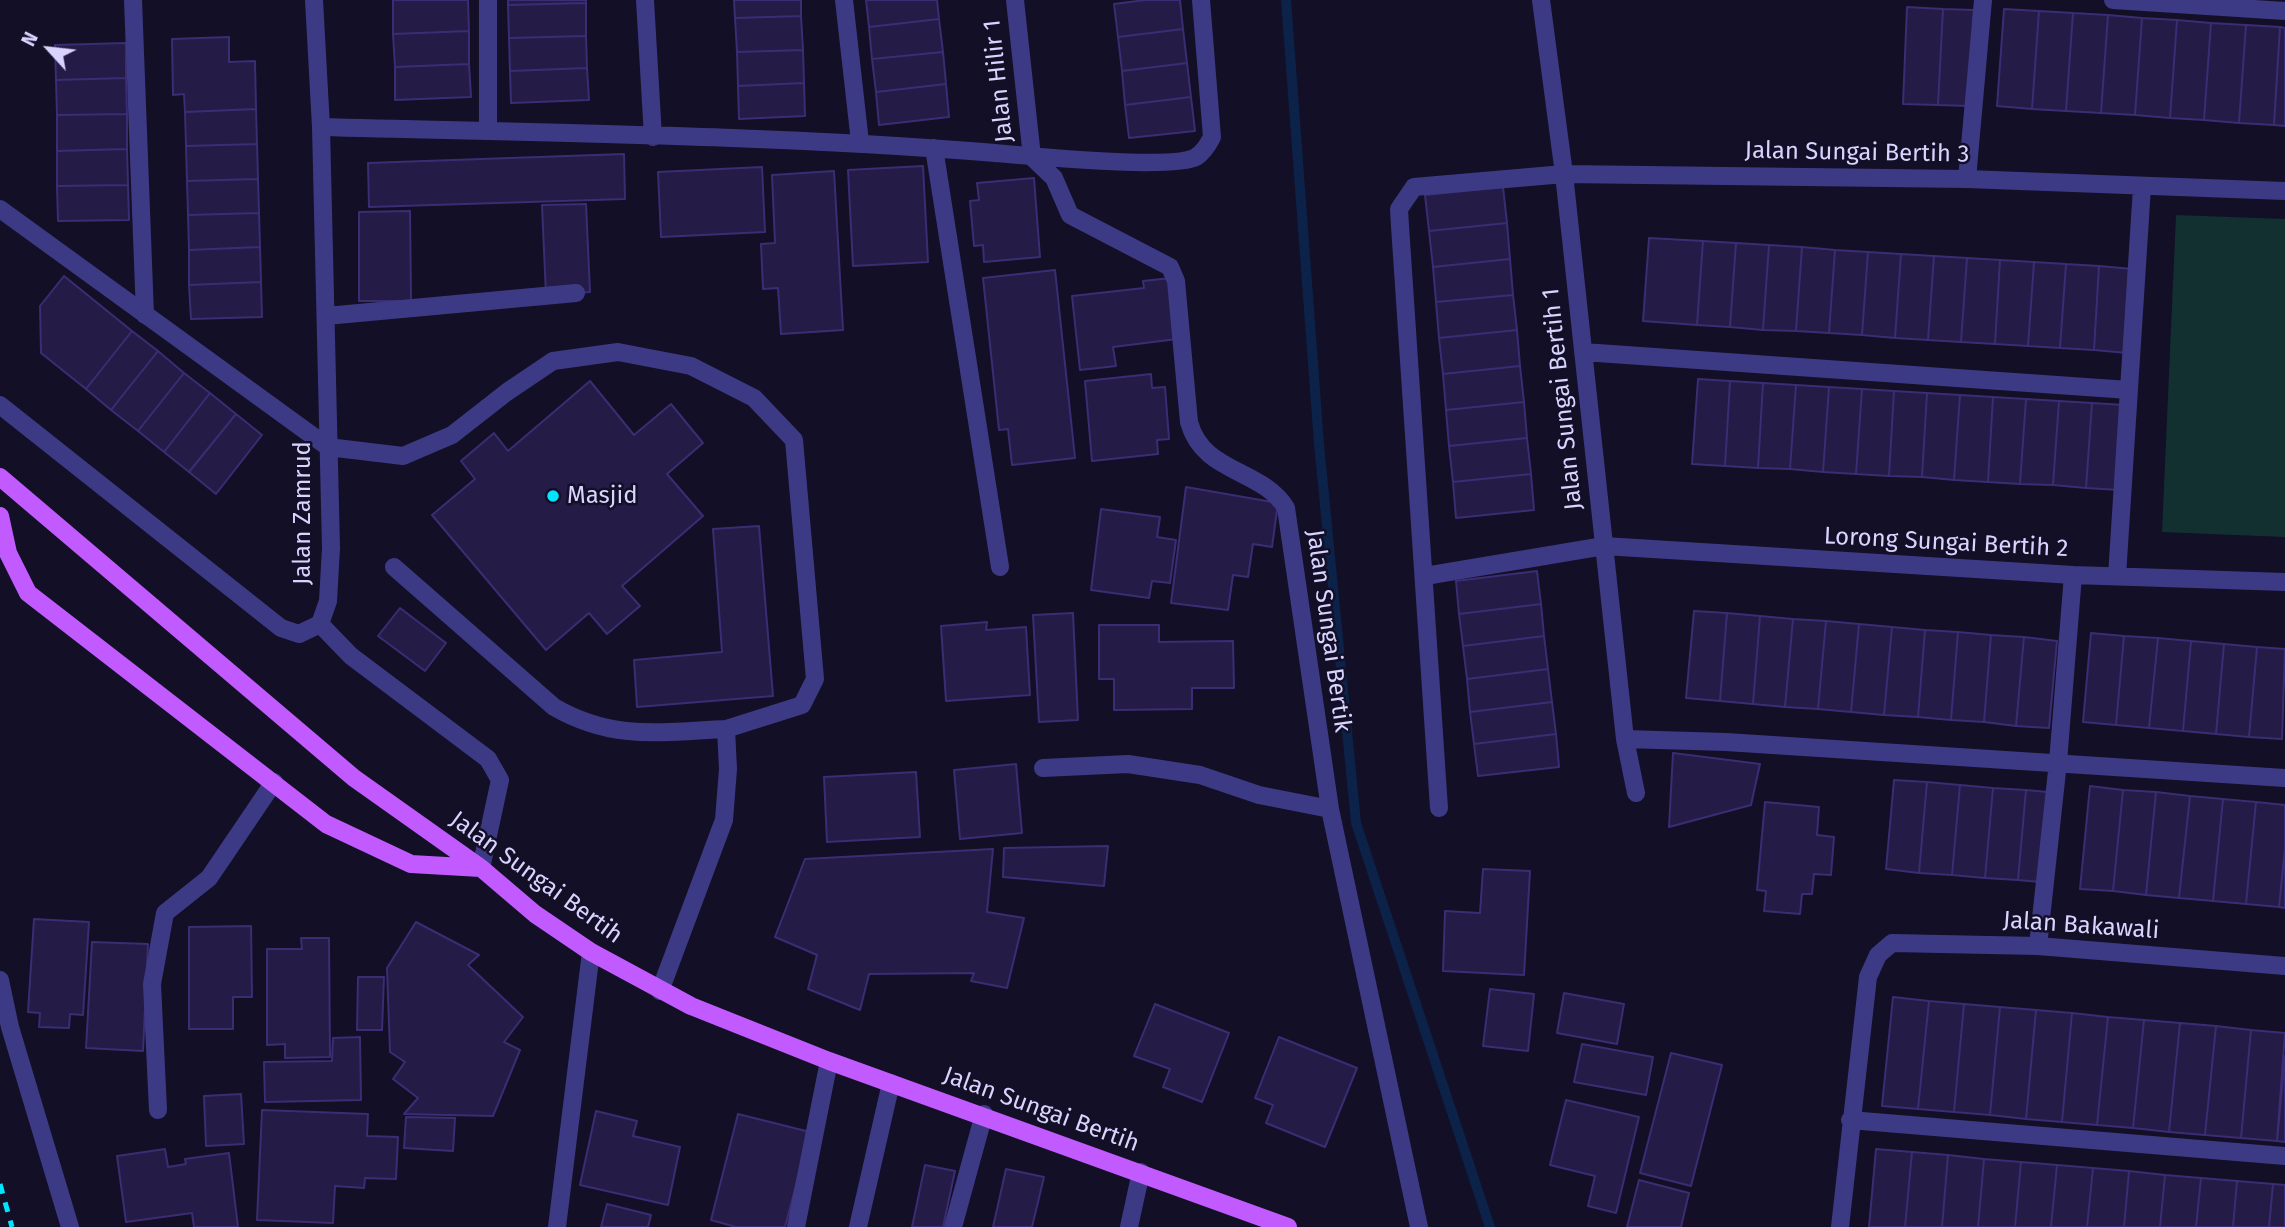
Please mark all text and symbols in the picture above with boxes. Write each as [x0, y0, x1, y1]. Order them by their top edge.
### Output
north arrow [14, 14, 84, 84]
street label: Jalan Hilir 1 [978, 18, 1020, 144]
text: N [17, 28, 43, 50]
street label: Jalan Sungai Bertih 3 [1744, 137, 1970, 169]
street label: Jalan Sungai Bertih 1 [1537, 287, 1589, 511]
street label: Jalan Zamrud [289, 441, 317, 585]
place label: Masjid [567, 482, 638, 510]
marker: Masjid [545, 488, 561, 504]
street label: Lorong Sungai Bertih 2 [1823, 522, 2069, 564]
street label: Jalan Sungai Bertik [1300, 528, 1356, 734]
street label: Jalan Sungai Bertih [444, 806, 628, 950]
street label: Jalan Bakawali [2002, 906, 2160, 946]
street label: Jalan Sungai Bertih [939, 1061, 1143, 1159]

